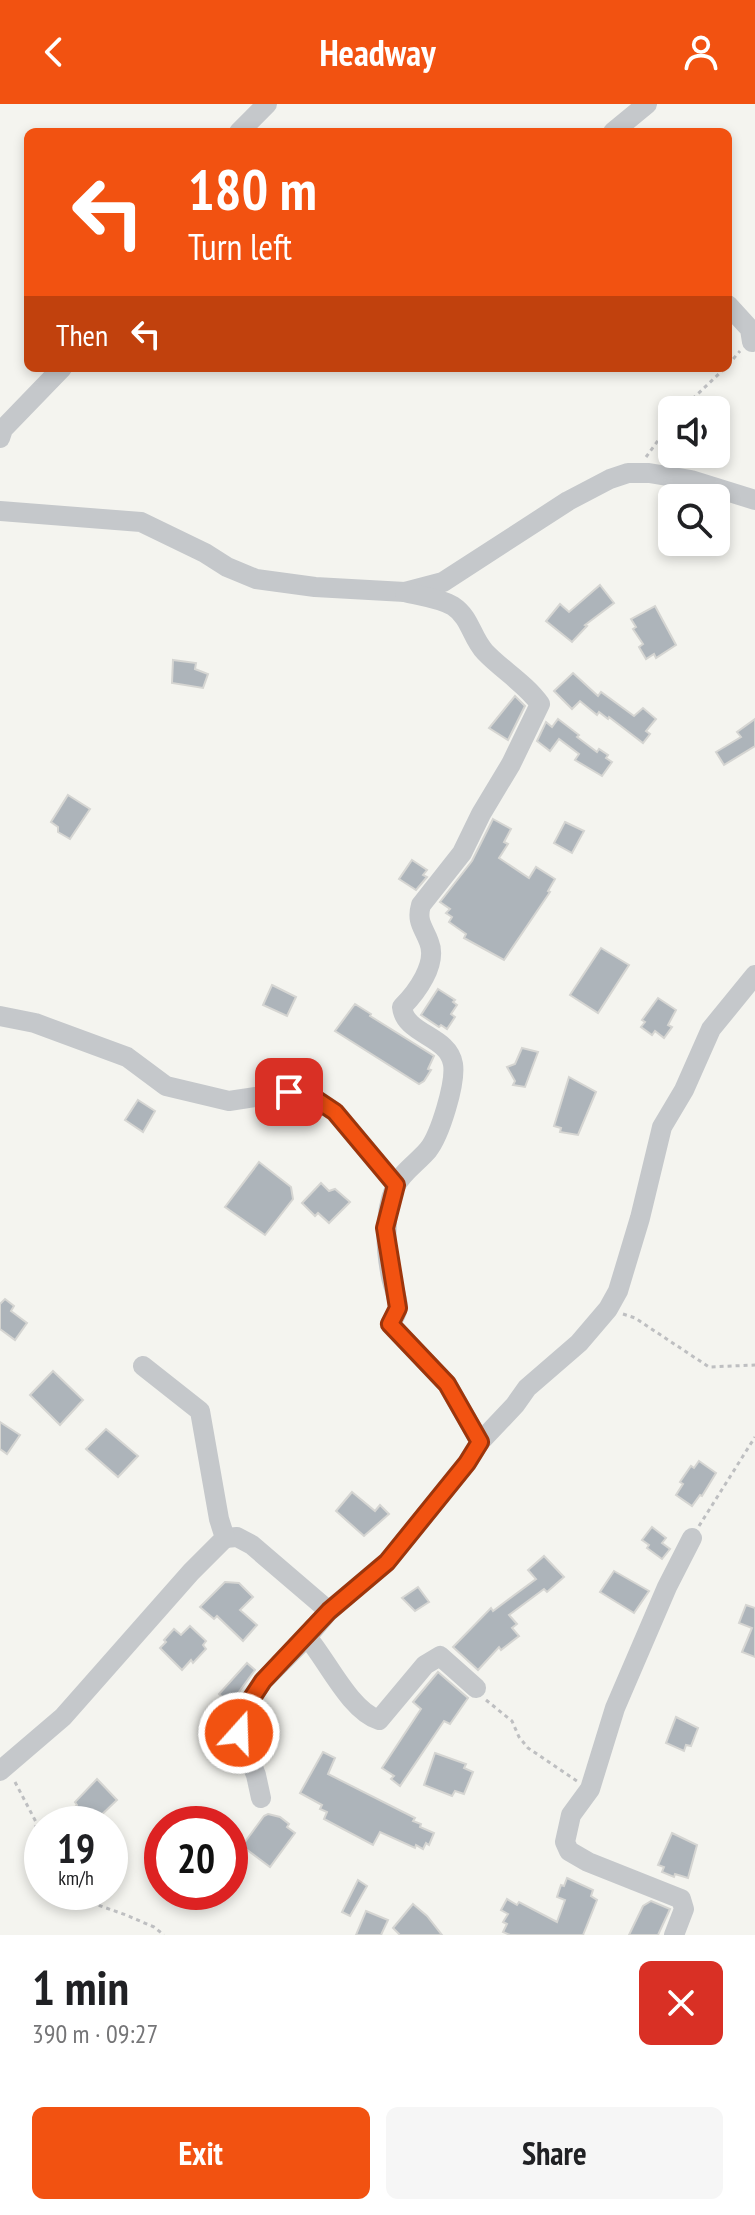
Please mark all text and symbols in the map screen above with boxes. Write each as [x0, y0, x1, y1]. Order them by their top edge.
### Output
text: Headway [319, 29, 436, 76]
icon: back [32, 30, 76, 74]
icon: person [679, 30, 723, 74]
text: 180 m [188, 153, 317, 225]
icon: left [56, 160, 160, 264]
text: Turn left [188, 223, 292, 270]
icon: left [124, 312, 168, 356]
text: Then [56, 315, 108, 354]
map controls [658, 396, 730, 556]
button: sound [658, 396, 730, 468]
button: search [658, 484, 730, 556]
pin [255, 1058, 323, 1126]
icon: arrive [267, 1070, 311, 1114]
position arrow [197, 1691, 281, 1775]
speed limit sign: 20 [144, 1806, 248, 1910]
text: 19 [57, 1822, 95, 1874]
text: km/h [58, 1865, 94, 1891]
text: 1 min [32, 1956, 129, 2018]
button: close [639, 1961, 723, 2045]
text: 390 m · 09:27 [32, 2017, 158, 2050]
button: Exit [32, 2107, 370, 2199]
button: Share [386, 2107, 723, 2199]

